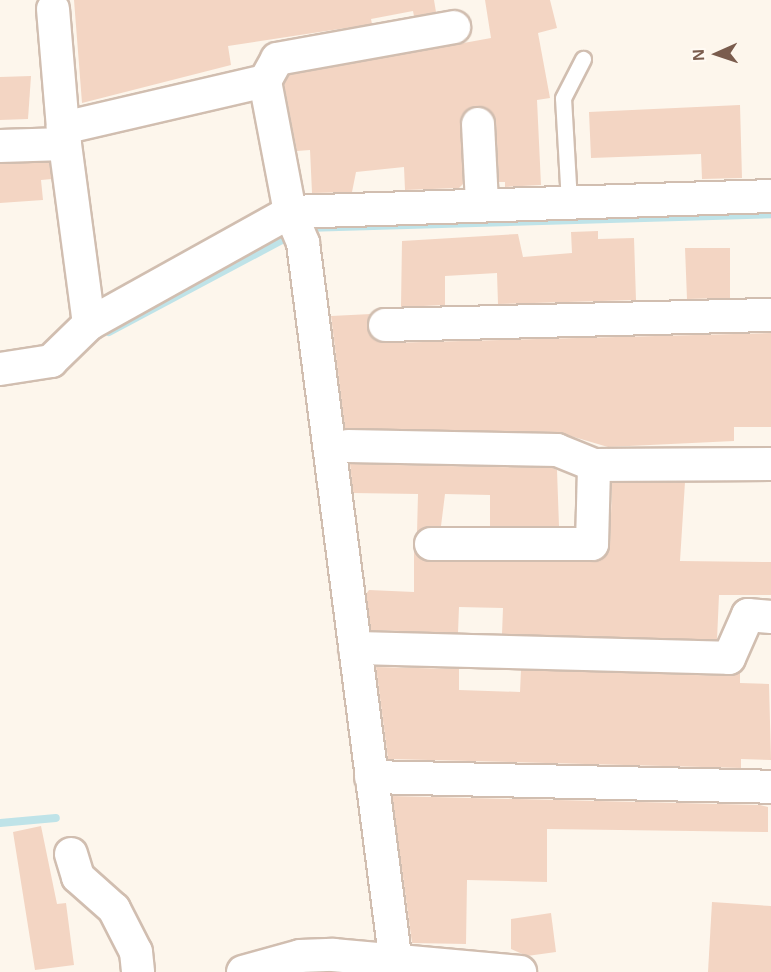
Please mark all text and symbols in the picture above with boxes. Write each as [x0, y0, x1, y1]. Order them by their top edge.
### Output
north arrow [687, 24, 747, 84]
text: N [690, 49, 707, 61]

